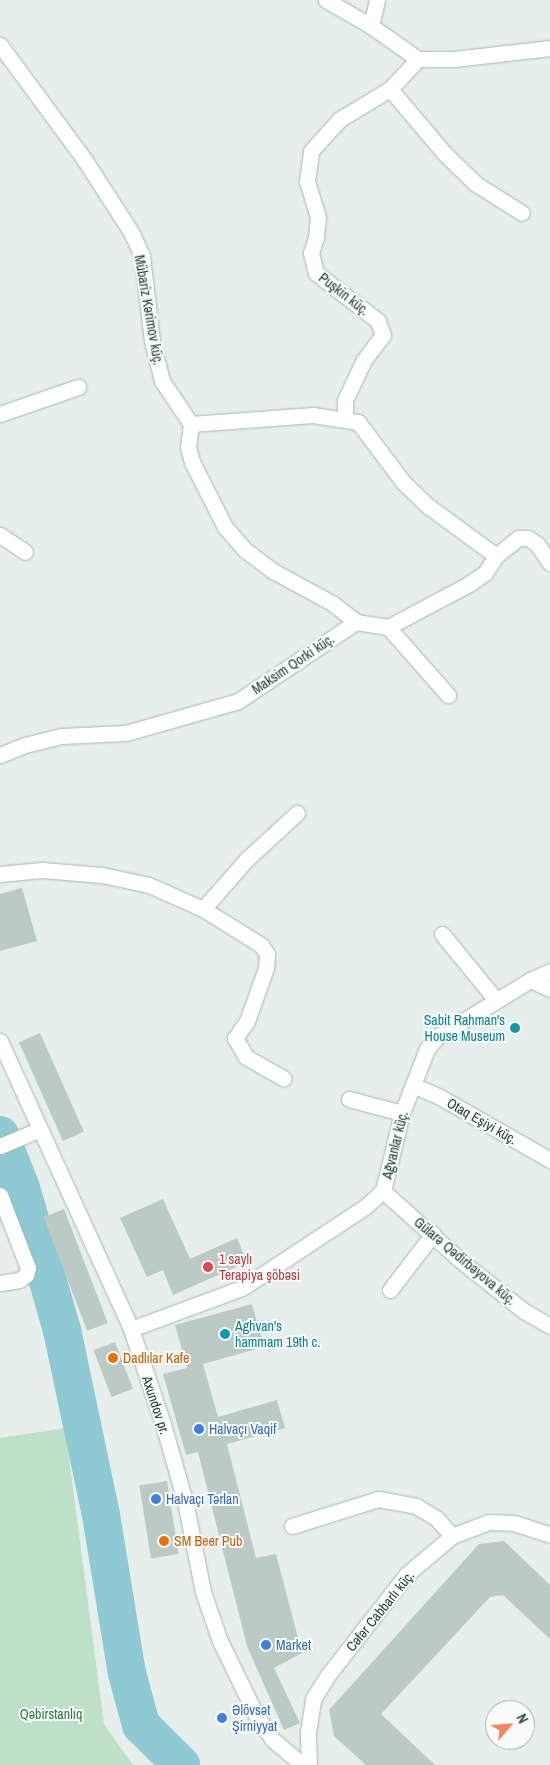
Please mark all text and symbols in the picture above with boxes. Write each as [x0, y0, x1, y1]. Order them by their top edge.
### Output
street label: Mübariz Kərimov küç. [131, 254, 167, 366]
street label: Puşkin küç. [315, 269, 373, 319]
street label: Maksim Qorki küç. [249, 630, 337, 698]
place label: Sabit Rahman's House Museum [424, 1012, 505, 1044]
marker: Sabit Rahman's House Museum [509, 1022, 521, 1034]
street label: Otaq Eşiyi küç. [444, 1094, 520, 1148]
street label: Ağvanlar küç. [378, 1109, 412, 1181]
street label: Gülarə Qədirbəyova küç. [411, 1214, 519, 1308]
place label: 1 saylı Terapiya şöbəsi [219, 1251, 300, 1284]
marker: 1 saylı Terapiya şöbəsi [201, 1260, 215, 1274]
place label: Aghvan's hammam 19th c. [235, 1318, 320, 1350]
marker: Aghvan's hammam 19th c. [219, 1328, 231, 1340]
place label: Dadlılar Kafe [123, 1350, 189, 1366]
marker: Dadlılar Kafe [107, 1352, 119, 1364]
street label: Axundov pr. [139, 1374, 173, 1436]
place label: Halvaçı Vaqif [209, 1421, 276, 1437]
marker: Halvaçı Vaqif [193, 1423, 205, 1435]
place label: Halvaçı Tərlan [166, 1491, 239, 1507]
marker: Halvaçı Tərlan [150, 1493, 162, 1505]
place label: SM Beer Pub [174, 1533, 242, 1549]
marker: SM Beer Pub [158, 1535, 170, 1547]
street label: Cəfər Cabbarlı küç. [342, 1567, 418, 1655]
place label: Market [276, 1637, 311, 1653]
marker: Market [260, 1639, 272, 1651]
north arrow [485, 1700, 535, 1750]
place label: Əlövsət Şirniyyat [232, 1702, 277, 1734]
park label: Qəbirstanlıq [20, 1706, 82, 1722]
text: N [513, 1711, 532, 1726]
marker: Əlövsət Şirniyyat [216, 1712, 228, 1724]

